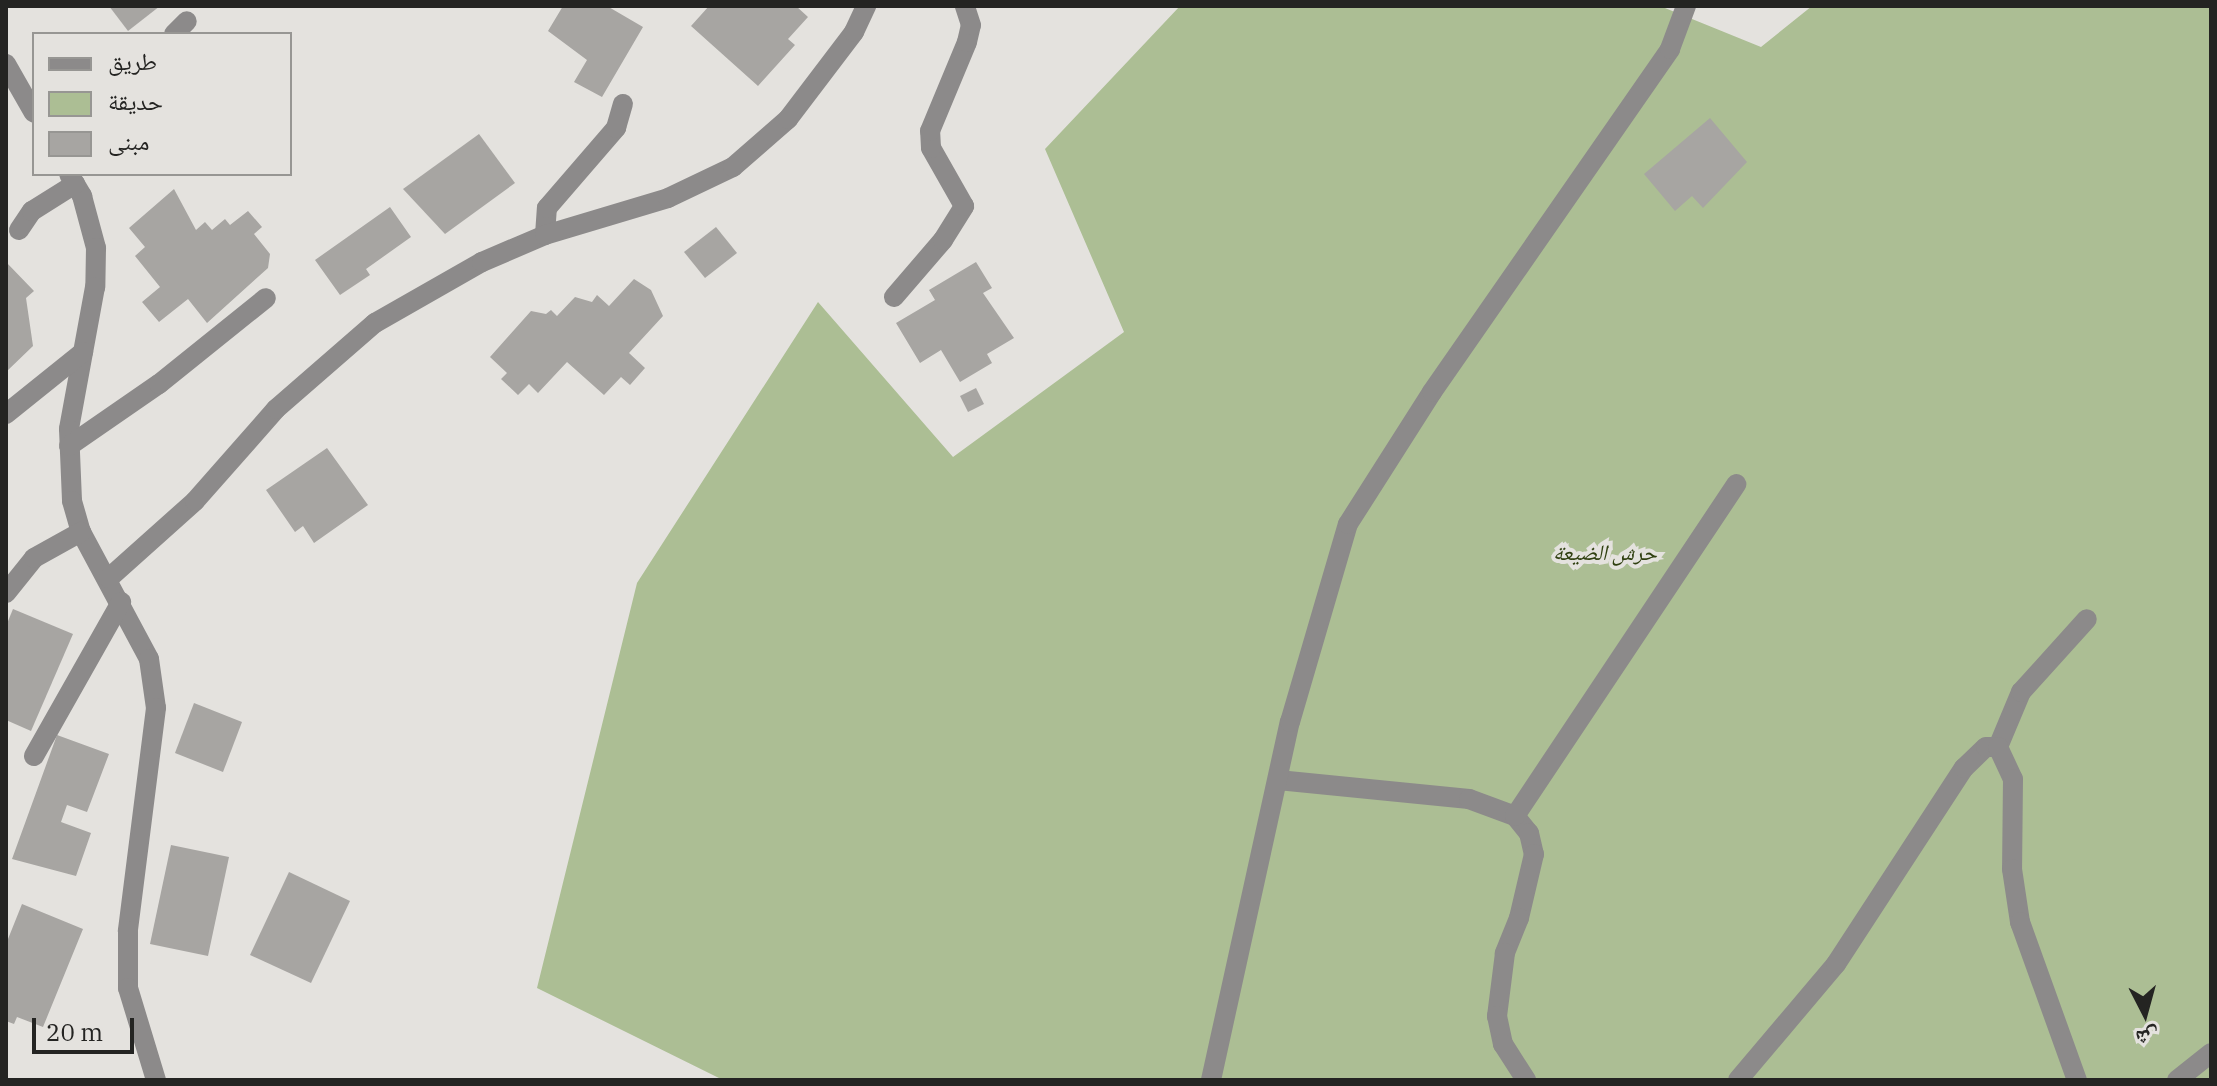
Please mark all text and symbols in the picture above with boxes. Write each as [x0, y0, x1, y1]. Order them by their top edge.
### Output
legend [32, 32, 292, 176]
text: طريق [108, 45, 157, 77]
text: حديقة [108, 85, 163, 117]
text: مبنى [108, 125, 149, 157]
park label: حرش الضيعة [1553, 539, 1657, 565]
north arrow [2105, 974, 2185, 1054]
scale bar [36, 1002, 138, 1052]
text: 20 m [46, 1016, 103, 1048]
text: ش [2134, 1023, 2161, 1054]

